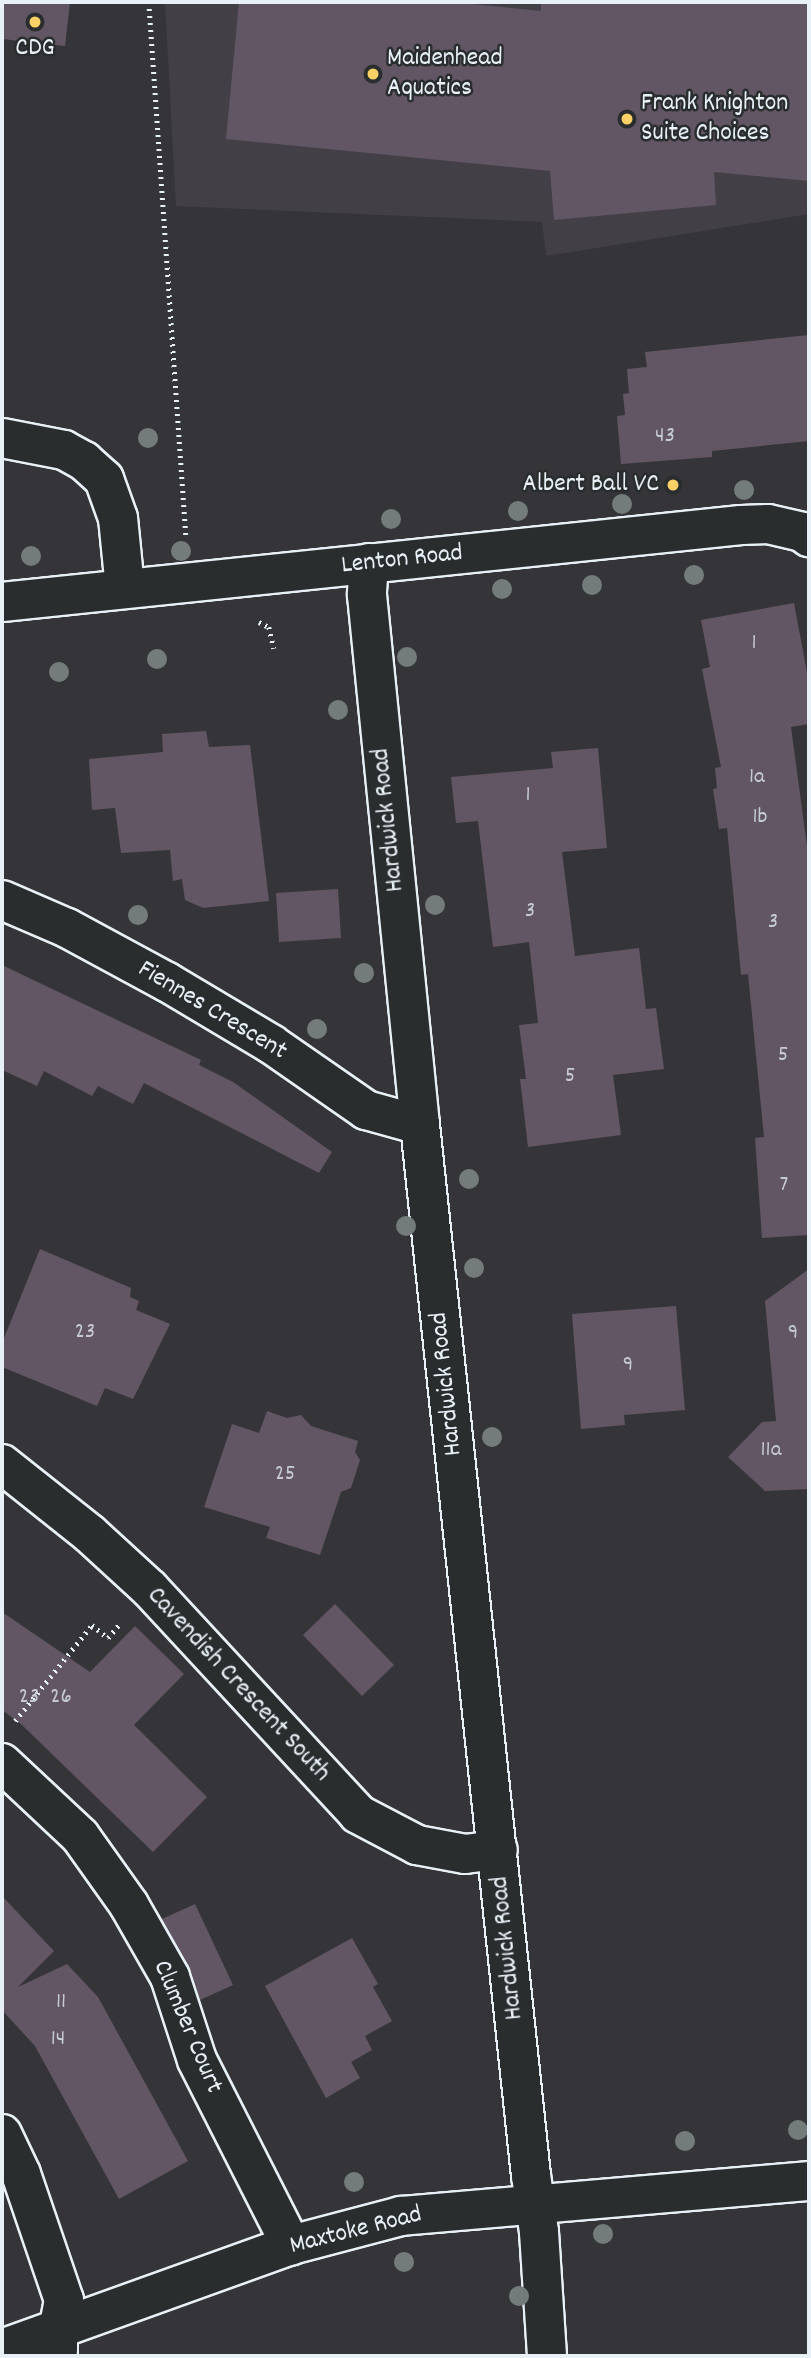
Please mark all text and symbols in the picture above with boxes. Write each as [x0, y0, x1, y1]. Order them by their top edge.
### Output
marker: CDG [27, 14, 43, 30]
place label: CDG [15, 33, 55, 65]
place label: Maidenhead Aquatics [387, 43, 503, 104]
marker: Maidenhead Aquatics [365, 66, 381, 82]
place label: Frank Knighton Suite Choices [641, 88, 788, 150]
marker: Frank Knighton Suite Choices [619, 111, 635, 127]
house number: 43 [655, 423, 675, 451]
place label: Albert Ball VC [523, 469, 659, 501]
marker: Albert Ball VC [665, 477, 681, 493]
street label: Lenton Road [340, 538, 464, 582]
house number: 1 [751, 630, 757, 658]
street label: Hardwick Road [366, 746, 412, 894]
house number: 1a [749, 764, 765, 792]
house number: 1 [525, 782, 531, 810]
house number: 1b [753, 804, 767, 832]
house number: 3 [525, 898, 535, 926]
house number: 3 [768, 909, 778, 937]
street label: Fiennes Crescent [132, 954, 292, 1068]
house number: 5 [778, 1042, 788, 1070]
house number: 5 [565, 1063, 575, 1091]
house number: 7 [780, 1172, 788, 1200]
street label: Hardwick Road [424, 1310, 470, 1458]
house number: 23 [75, 1319, 95, 1347]
house number: 9 [788, 1320, 798, 1348]
house number: 9 [623, 1352, 633, 1380]
house number: 11a [761, 1437, 781, 1465]
house number: 25 [275, 1461, 295, 1489]
street label: Cavendish Crescent South [140, 1581, 336, 1789]
house number: 23 [19, 1684, 39, 1712]
house number: 26 [50, 1684, 72, 1712]
street label: Hardwick Road [485, 1874, 531, 2022]
street label: Clumber Court [145, 1956, 229, 2098]
house number: 11 [56, 1989, 66, 2017]
house number: 14 [51, 2026, 65, 2054]
street label: Maxtoke Road [287, 2200, 425, 2262]

